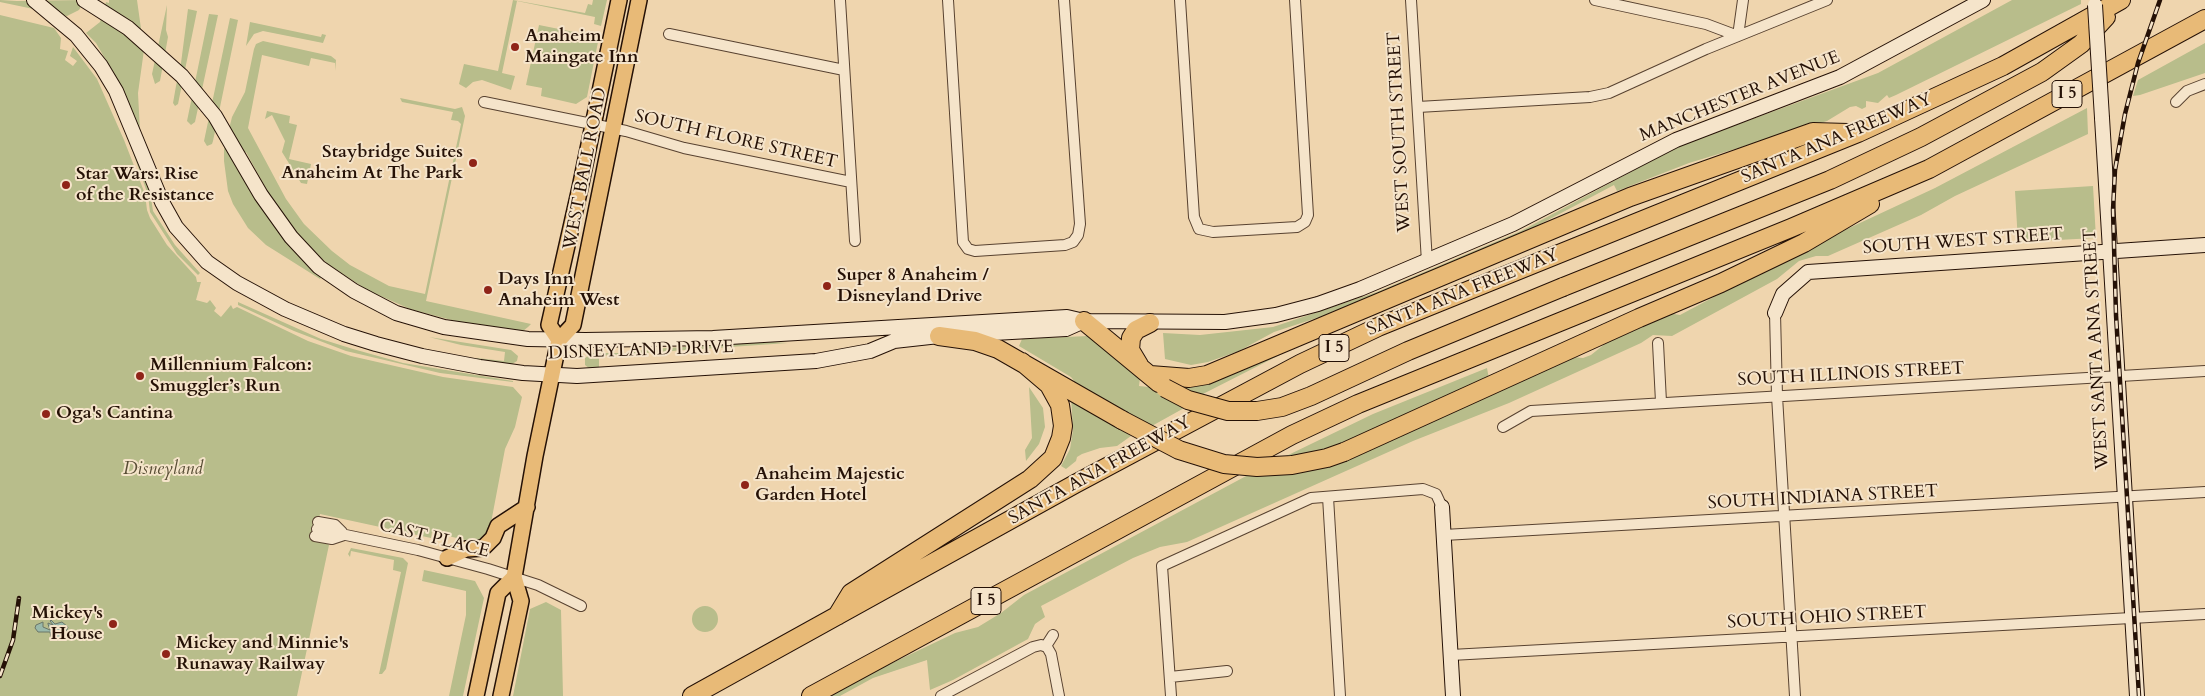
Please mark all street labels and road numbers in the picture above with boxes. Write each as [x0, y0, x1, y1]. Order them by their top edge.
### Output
street label: WEST SOUTH STREET [1384, 31, 1416, 233]
street label: MANCHESTER AVENUE [1637, 47, 1843, 147]
road number: I 5 [2052, 80, 2082, 108]
street label: WEST BALL ROAD [560, 86, 612, 252]
street label: SANTA ANA FREEWAY [1738, 89, 1936, 189]
street label: SOUTH FLORE STREET [632, 106, 840, 174]
street label: SOUTH WEST STREET [1862, 224, 2064, 260]
street label: WEST SANTA ANA STREET [2080, 228, 2114, 470]
street label: SANTA ANA FREEWAY [1364, 245, 1562, 341]
road number: I 5 [1319, 334, 1349, 362]
street label: DISNEYLAND DRIVE [548, 337, 734, 365]
street label: SOUTH ILLINOIS STREET [1737, 358, 1965, 392]
street label: SANTA ANA FREEWAY [1005, 412, 1195, 530]
street label: SOUTH INDIANA STREET [1707, 481, 1939, 515]
street label: CAST PLACE [377, 515, 491, 563]
road number: I 5 [971, 588, 1001, 614]
street label: SOUTH OHIO STREET [1727, 602, 1927, 634]

